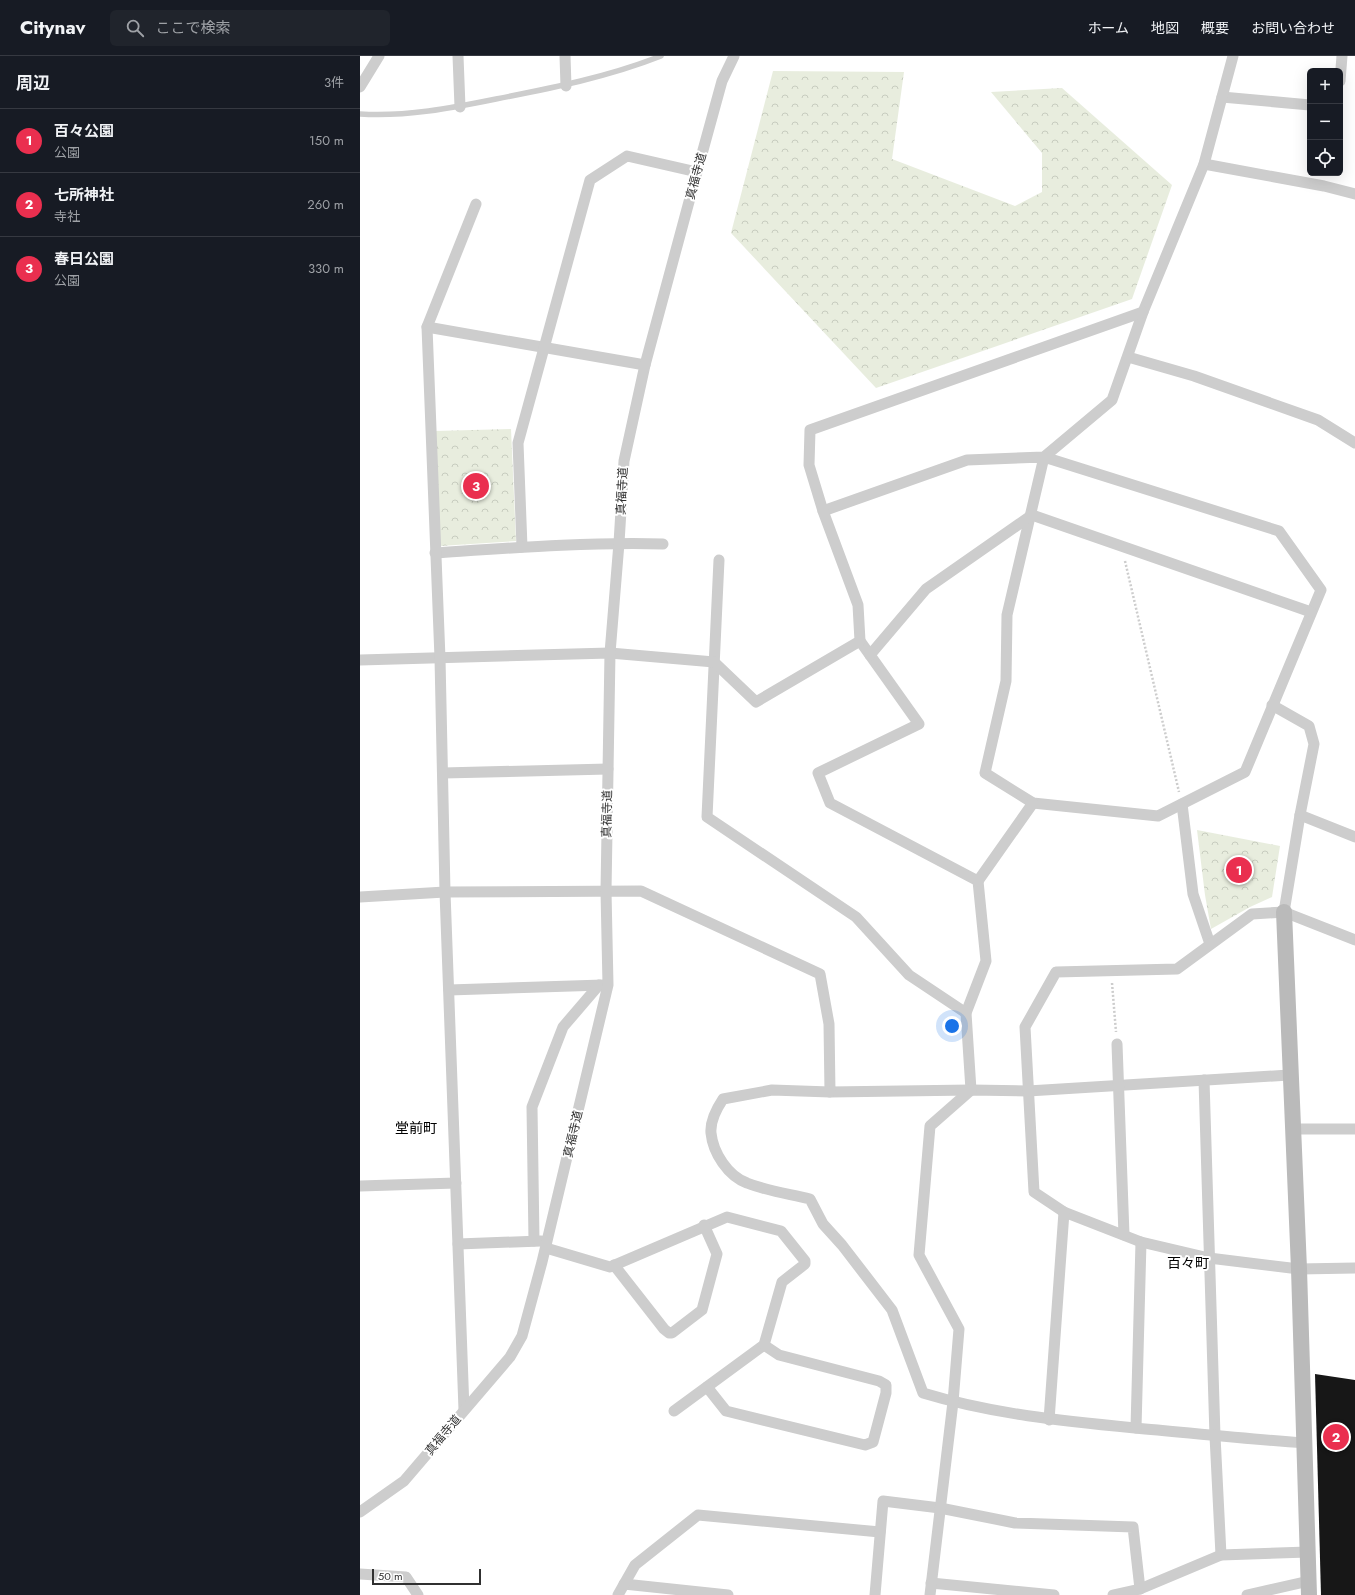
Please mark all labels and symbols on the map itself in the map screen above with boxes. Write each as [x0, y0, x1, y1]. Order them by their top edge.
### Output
street label: 真福寺道 [681, 150, 711, 202]
street label: 真福寺道 [612, 467, 632, 515]
pin: 3 [463, 471, 489, 501]
street label: 真福寺道 [598, 790, 616, 838]
pin: 1 [1226, 855, 1252, 885]
your location [942, 1016, 962, 1036]
street label: 真福寺道 [559, 1109, 587, 1159]
district label: 堂前町 [395, 1118, 437, 1138]
district label: 百々町 [1167, 1253, 1209, 1273]
street label: 真福寺道 [421, 1411, 465, 1459]
pin: 2 [1323, 1422, 1349, 1452]
scale bar [372, 1567, 481, 1586]

